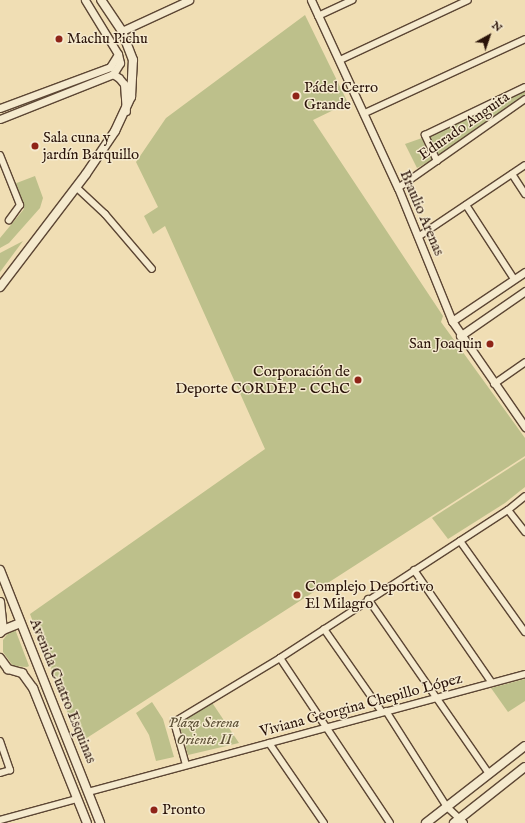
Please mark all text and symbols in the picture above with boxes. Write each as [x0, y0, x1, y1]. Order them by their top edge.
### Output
north arrow [469, 16, 509, 56]
text: N [489, 18, 505, 35]
place label: Machu Pichu [67, 30, 148, 48]
marker: Machu Pichu [54, 34, 64, 44]
place label: Pádel Cerro Grande [304, 78, 378, 113]
street label: Edurado Anguita [415, 88, 513, 164]
marker: Pádel Cerro Grande [291, 91, 301, 101]
place label: Sala cuna y jardín Barquillo [43, 128, 139, 163]
marker: Sala cuna y jardín Barquillo [30, 141, 40, 151]
street label: Braulio Arenas [396, 167, 448, 259]
place label: San Joaquin [409, 335, 482, 353]
marker: San Joaquin [485, 339, 495, 349]
place label: Corporación de Deporte CORDEP - CChC [175, 362, 350, 397]
marker: Corporación de Deporte CORDEP - CChC [353, 375, 363, 385]
place label: Complejo Deportivo El Milagro [305, 577, 434, 612]
marker: Complejo Deportivo El Milagro [292, 590, 302, 600]
street label: Avenida Cuatro Esquinas [26, 616, 100, 766]
street label: Viviana Georgina Chepillo López [258, 669, 464, 741]
park label: Plaza Serena Oriente II [169, 713, 239, 748]
place label: Pronto [162, 801, 205, 819]
marker: Pronto [149, 805, 159, 815]

